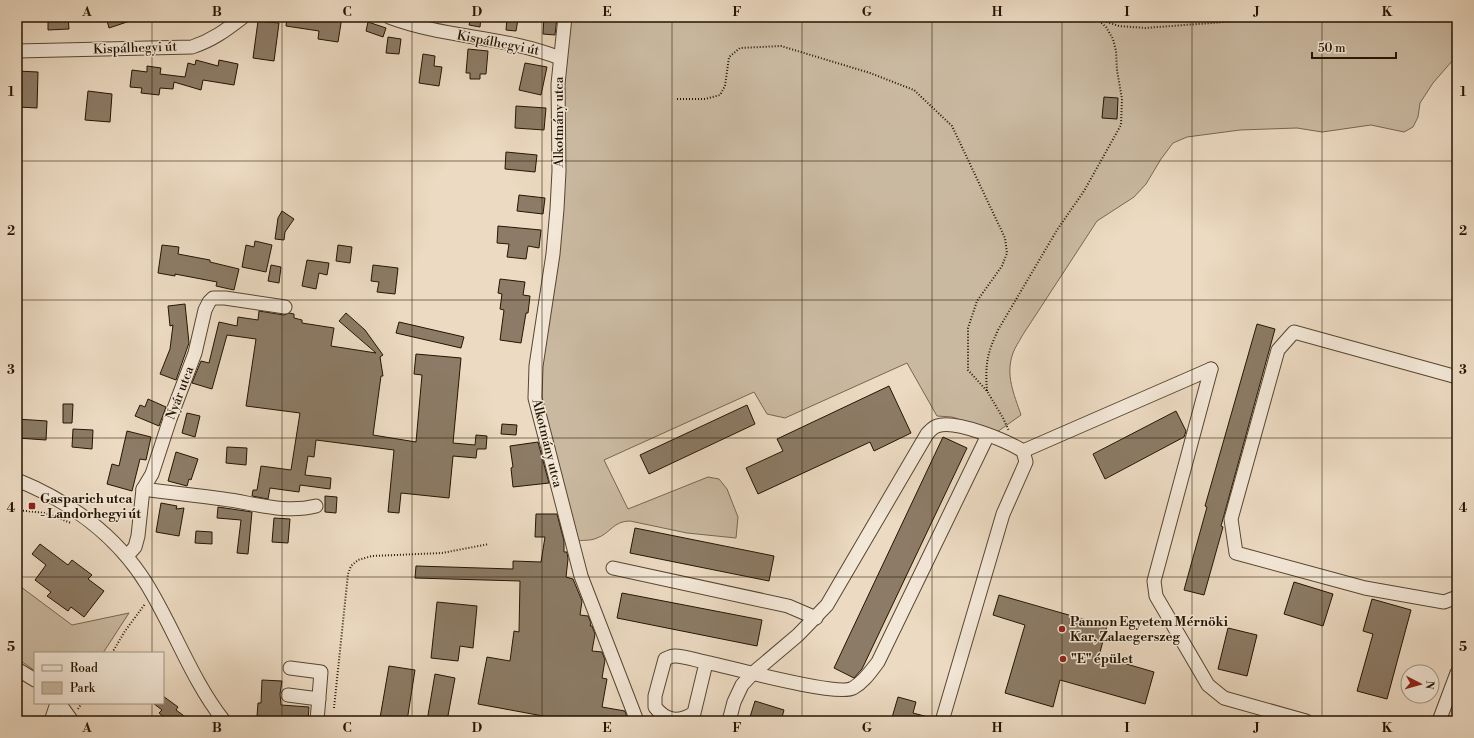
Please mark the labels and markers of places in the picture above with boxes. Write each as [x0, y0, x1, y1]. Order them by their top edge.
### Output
place label: Gasparich utca - Landorhegyi út [40, 491, 141, 522]
marker: Gasparich utca - Landorhegyi út [27, 501, 37, 511]
place label: Pannon Egyetem Mérnöki Kar, Zalaegerszeg [1070, 614, 1228, 645]
marker: Pannon Egyetem Mérnöki Kar, Zalaegerszeg [1057, 624, 1067, 634]
place label: "E" épület [1071, 651, 1133, 667]
marker: "E" épület [1058, 654, 1068, 664]

